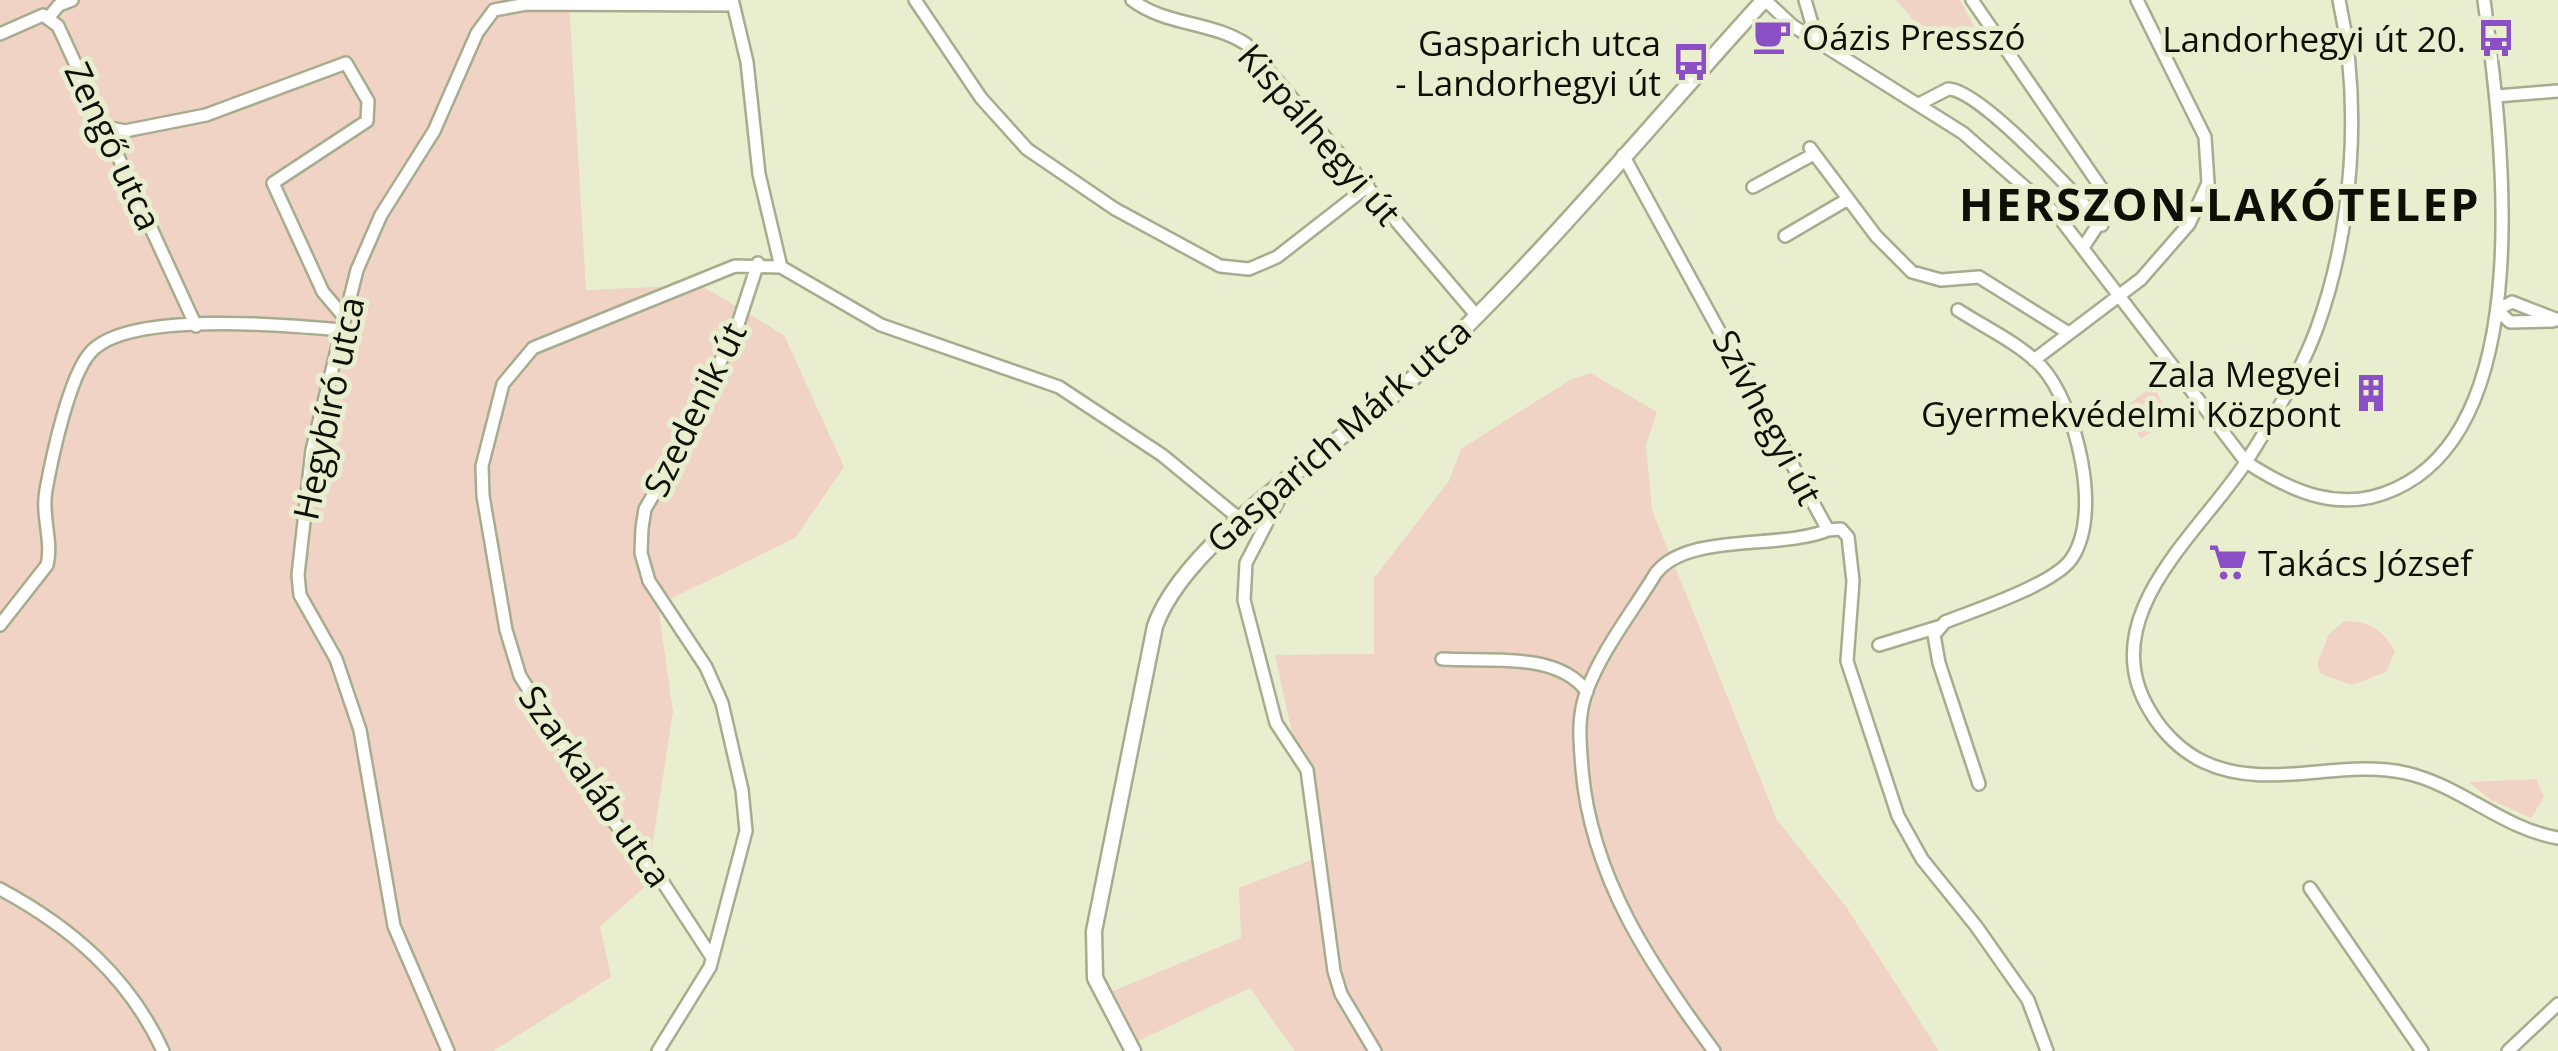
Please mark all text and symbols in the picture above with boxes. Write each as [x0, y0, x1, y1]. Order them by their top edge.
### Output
place label: Oázis Presszó [1802, 13, 2026, 60]
cafe icon: Oázis Presszó [1751, 15, 1793, 57]
place label: Landorhegyi út 20. [2162, 15, 2466, 62]
bus stop icon: Landorhegyi út 20. [2475, 17, 2517, 59]
place label: Gasparich utca - Landorhegyi út [1395, 19, 1661, 106]
street label: Kispálhegyi út [1228, 33, 1412, 235]
bus stop icon: Gasparich utca - Landorhegyi út [1670, 41, 1712, 83]
street label: Zengő utca [55, 54, 173, 238]
district label: HERSZON-LAKÓTELEP [1959, 173, 2481, 234]
street label: Hegybíró utca [281, 292, 375, 524]
street label: Gasparich Márk utca [1196, 307, 1480, 563]
street label: Szedenik út [632, 314, 756, 504]
street label: Szívhegyi út [1702, 321, 1834, 513]
place label: Zala Megyei Gyermekvédelmi Központ [1921, 350, 2341, 437]
building icon: Zala Megyei Gyermekvédelmi Központ [2350, 372, 2392, 414]
place label: Takács József [2258, 539, 2474, 586]
supermarket icon: Takács József [2207, 541, 2249, 583]
street label: Szarkaláb utca [509, 676, 683, 896]

